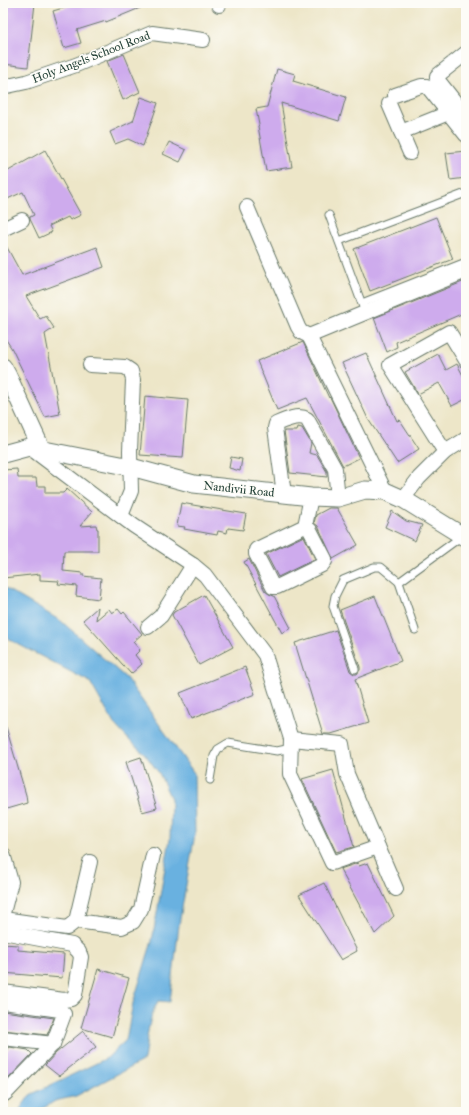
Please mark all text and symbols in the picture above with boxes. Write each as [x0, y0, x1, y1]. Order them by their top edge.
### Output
street label: Holy Angels School Road [30, 28, 152, 87]
street label: Nandivii Road [203, 478, 275, 500]

